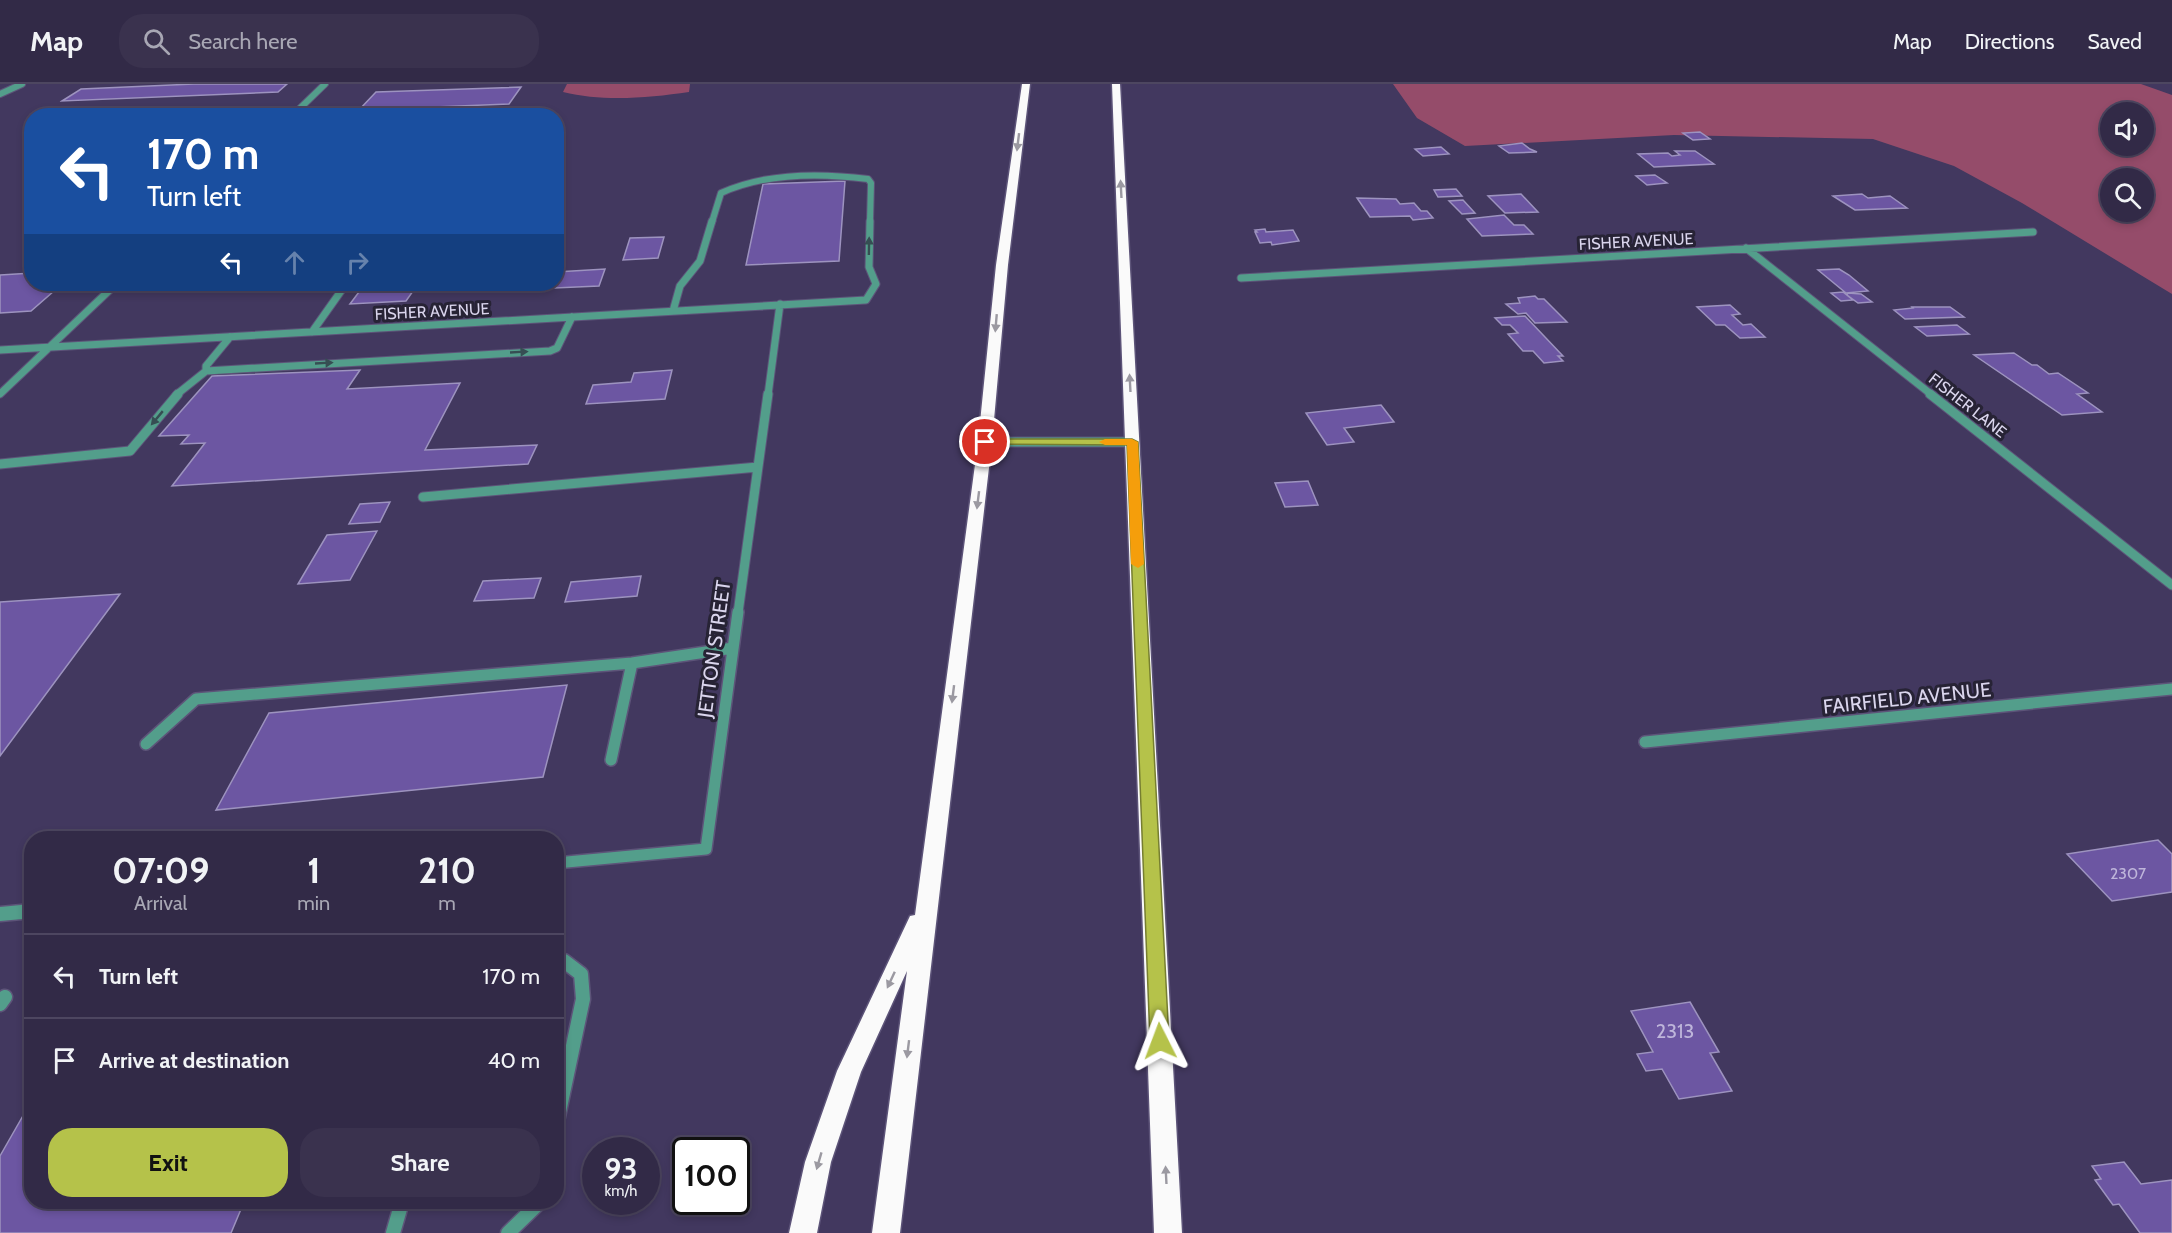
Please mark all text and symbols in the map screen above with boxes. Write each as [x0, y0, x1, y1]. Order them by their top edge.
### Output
search box [119, 14, 539, 68]
text: Map [30, 24, 83, 58]
icon: search [140, 25, 173, 58]
text: Search here [188, 28, 297, 55]
text: Map [1893, 29, 1932, 54]
text: Directions [1965, 29, 2054, 54]
text: Saved [2087, 29, 2142, 54]
map controls [2100, 102, 2154, 222]
button: sound [2100, 102, 2154, 156]
text: 170 m [147, 128, 259, 180]
icon: left [48, 132, 126, 210]
one-way arrow [1013, 133, 1023, 152]
button: search [2100, 168, 2154, 222]
one-way arrow [1116, 179, 1125, 198]
text: Turn left [147, 180, 241, 213]
street label: FISHER AVENUE [1578, 229, 1694, 254]
one-way arrow [864, 236, 874, 255]
icon: left [215, 246, 248, 279]
icon: ahead [278, 246, 311, 279]
icon: right [341, 246, 374, 279]
street label: FISHER AVENUE [374, 299, 490, 324]
one-way arrow [991, 314, 1001, 333]
one-way arrow [509, 348, 528, 357]
one-way arrow [315, 359, 334, 368]
street label: FISHER LANE [1925, 369, 2010, 442]
one-way arrow [1125, 374, 1134, 393]
one-way arrow [150, 410, 163, 426]
pin [959, 416, 1010, 467]
icon: arrive [968, 425, 1001, 458]
one-way arrow [973, 491, 982, 510]
street label: JETTON STREET [692, 579, 736, 720]
street label: FAIRFIELD AVENUE [1822, 677, 1992, 719]
one-way arrow [948, 684, 957, 703]
text: 07:09 [112, 848, 209, 892]
text: 1 [307, 848, 320, 892]
text: 210 [418, 848, 476, 892]
house number: 2307 [2110, 864, 2146, 883]
text: Arrival [134, 891, 187, 915]
text: min [297, 891, 330, 915]
text: m [438, 891, 456, 915]
icon: left [48, 960, 81, 993]
text: Turn left [99, 963, 178, 990]
text: 170 m [482, 963, 540, 990]
one-way arrow [887, 971, 896, 988]
position arrow [1128, 1009, 1192, 1073]
house number: 2313 [1656, 1019, 1694, 1043]
one-way arrow [903, 1040, 913, 1059]
icon: arrive [48, 1044, 81, 1077]
text: Arrive at destination [99, 1047, 289, 1074]
text: 40 m [488, 1047, 540, 1074]
button: Exit [48, 1128, 288, 1197]
button: Share [300, 1128, 540, 1197]
speed limit sign: 100 [672, 1137, 750, 1215]
text: 93 [604, 1150, 638, 1187]
one-way arrow [814, 1152, 823, 1170]
one-way arrow [1161, 1165, 1170, 1184]
text: km/h [605, 1182, 637, 1200]

